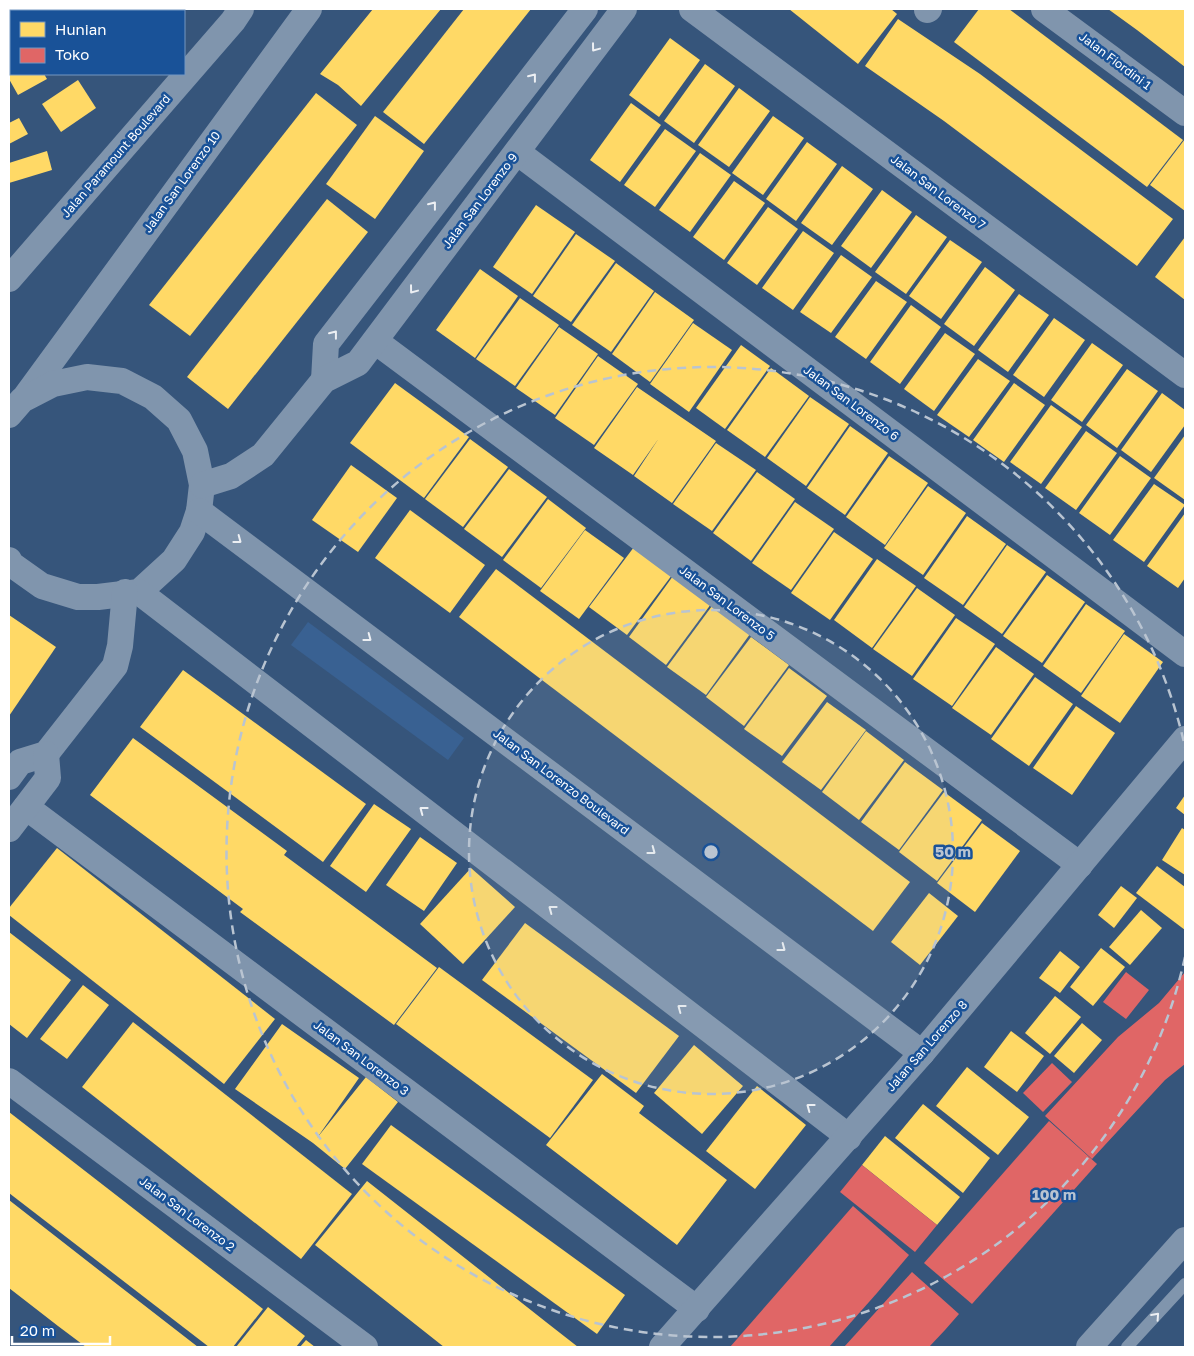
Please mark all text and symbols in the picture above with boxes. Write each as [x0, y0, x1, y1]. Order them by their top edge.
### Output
legend [10, 10, 185, 75]
text: Hunian [55, 20, 106, 38]
street label: Jalan Fiordini 1 [1076, 29, 1155, 93]
one-way arrow [592, 42, 600, 51]
text: Toko [55, 45, 89, 63]
one-way arrow [527, 74, 535, 83]
street label: Jalan Paramount Boulevard [58, 91, 173, 220]
street label: Jalan San Lorenzo 10 [140, 128, 223, 235]
street label: Jalan San Lorenzo 9 [439, 150, 520, 251]
street label: Jalan San Lorenzo 7 [888, 151, 989, 232]
one-way arrow [428, 202, 436, 211]
one-way arrow [410, 284, 419, 294]
one-way arrow [328, 330, 337, 340]
street label: Jalan San Lorenzo 6 [801, 362, 902, 443]
one-way arrow [232, 534, 242, 543]
street label: Jalan San Lorenzo 5 [677, 562, 778, 643]
one-way arrow [362, 632, 371, 640]
street label: Jalan San Lorenzo Boulevard [490, 726, 632, 838]
one-way arrow [420, 807, 429, 816]
text: 50 m [935, 842, 971, 860]
centre of rings [702, 843, 720, 861]
one-way arrow [646, 845, 655, 853]
one-way arrow [549, 906, 558, 915]
one-way arrow [776, 942, 786, 951]
street label: Jalan San Lorenzo 8 [883, 997, 970, 1094]
one-way arrow [677, 1005, 687, 1014]
street label: Jalan San Lorenzo 3 [311, 1017, 412, 1098]
one-way arrow [806, 1104, 816, 1113]
street label: Jalan San Lorenzo 2 [137, 1173, 238, 1254]
text: 100 m [1032, 1185, 1076, 1203]
one-way arrow [1150, 1312, 1159, 1321]
scale bar [12, 1314, 110, 1346]
text: 20 m [20, 1321, 55, 1339]

